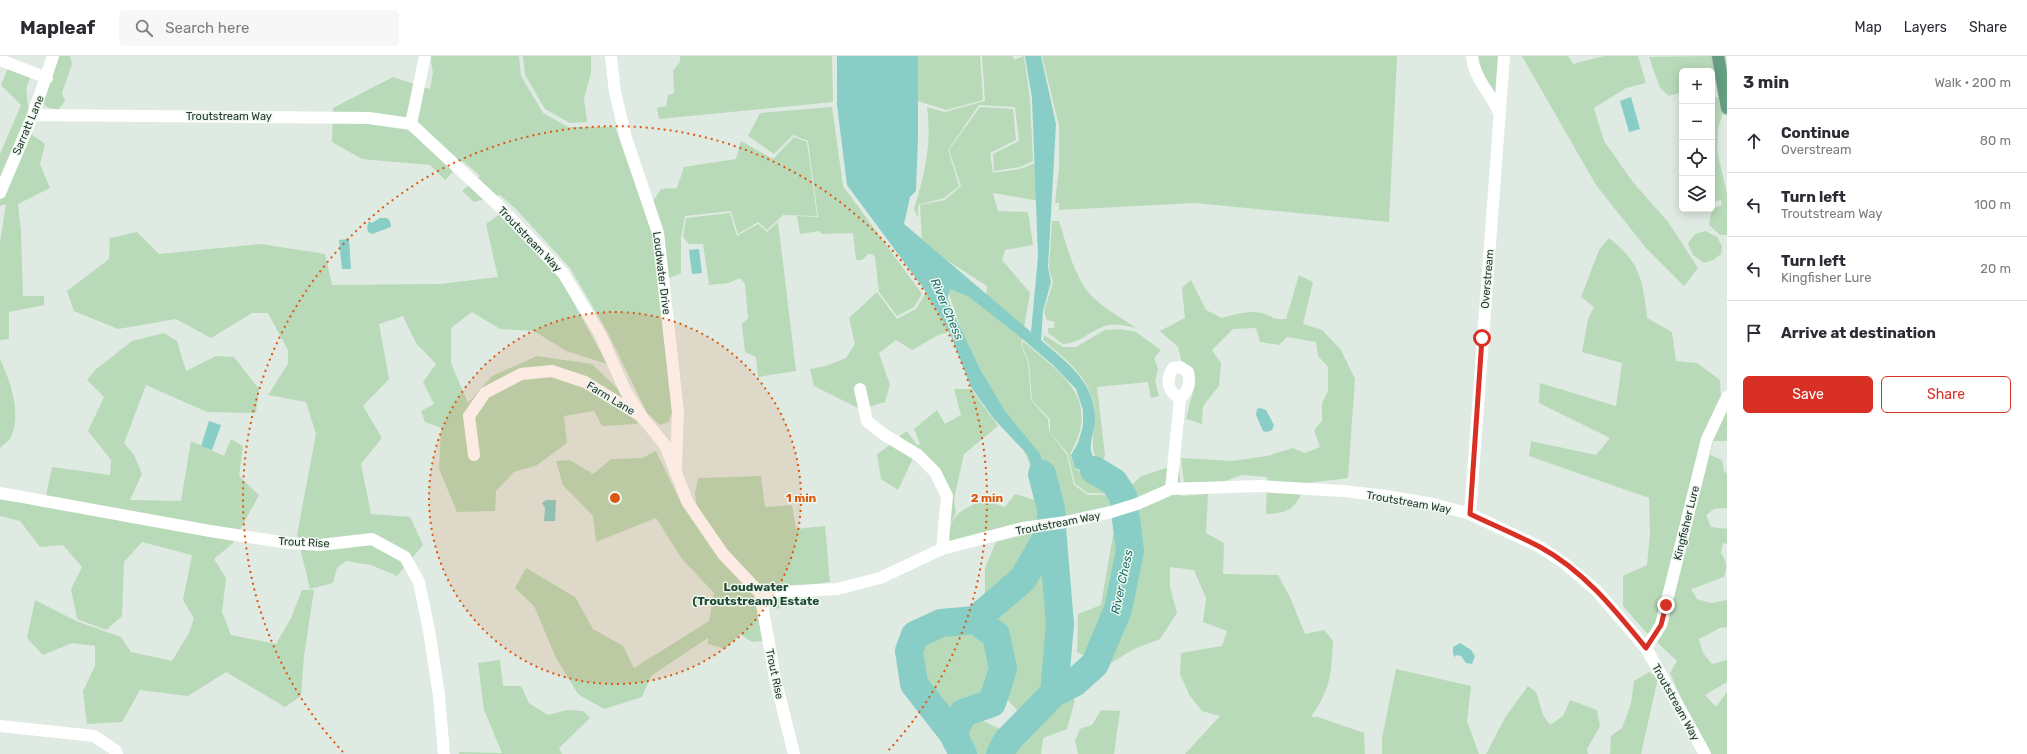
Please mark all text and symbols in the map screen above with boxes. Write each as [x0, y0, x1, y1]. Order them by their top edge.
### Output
search box [119, 10, 399, 46]
text: Mapleaf [20, 16, 95, 39]
icon: search [133, 17, 155, 39]
text: Search here [165, 19, 249, 37]
text: Map [1855, 19, 1882, 36]
text: Layers [1904, 19, 1947, 36]
text: Share [1969, 19, 2007, 36]
map controls [1679, 68, 1715, 212]
button: + [1679, 68, 1715, 104]
text: 3 min [1743, 72, 1789, 92]
text: Walk · 200 m [1934, 75, 2011, 90]
street label: Sarratt Lane [10, 93, 47, 157]
button: − [1679, 104, 1715, 140]
street label: Troutstream Way [186, 110, 272, 123]
text: Continue [1781, 124, 1850, 142]
icon: ahead [1743, 130, 1765, 152]
text: 80 m [1980, 133, 2011, 148]
button: locate [1679, 140, 1715, 176]
text: Overstream [1781, 142, 1852, 157]
button: layers [1679, 176, 1715, 212]
text: Turn left [1781, 188, 1846, 206]
icon: left [1743, 194, 1765, 216]
text: 100 m [1974, 197, 2011, 212]
street label: Troutstream Way [495, 204, 564, 275]
text: Troutstream Way [1781, 206, 1883, 221]
street label: Loudwater Drive [650, 231, 673, 315]
street label: Overstream [1478, 249, 1497, 309]
text: Turn left [1781, 252, 1846, 270]
icon: left [1743, 258, 1765, 280]
text: 20 m [1980, 261, 2011, 276]
text: Kingfisher Lure [1781, 270, 1871, 285]
water label: River Chess [928, 276, 966, 342]
icon: arrive [1743, 322, 1765, 344]
text: Arrive at destination [1781, 324, 1936, 342]
route start [1473, 329, 1491, 347]
button: Save [1743, 376, 1873, 413]
button: Share [1881, 376, 2011, 413]
street label: Farm Lane [584, 379, 637, 418]
street label: Kingfisher Lure [1671, 484, 1702, 562]
street label: Troutstream Way [1365, 489, 1452, 516]
centre of rings [608, 491, 622, 505]
text: 1 min [786, 491, 817, 505]
text: 2 min [971, 491, 1004, 505]
street label: Troutstream Way [1015, 509, 1101, 538]
street label: Trout Rise [278, 535, 330, 550]
water label: River Chess [1108, 549, 1136, 615]
district label: Loudwater (Troutstream) Estate [693, 580, 819, 608]
route end [1657, 596, 1675, 614]
street label: Trout Rise [763, 648, 786, 700]
street label: Troutstream Way [1649, 662, 1702, 743]

